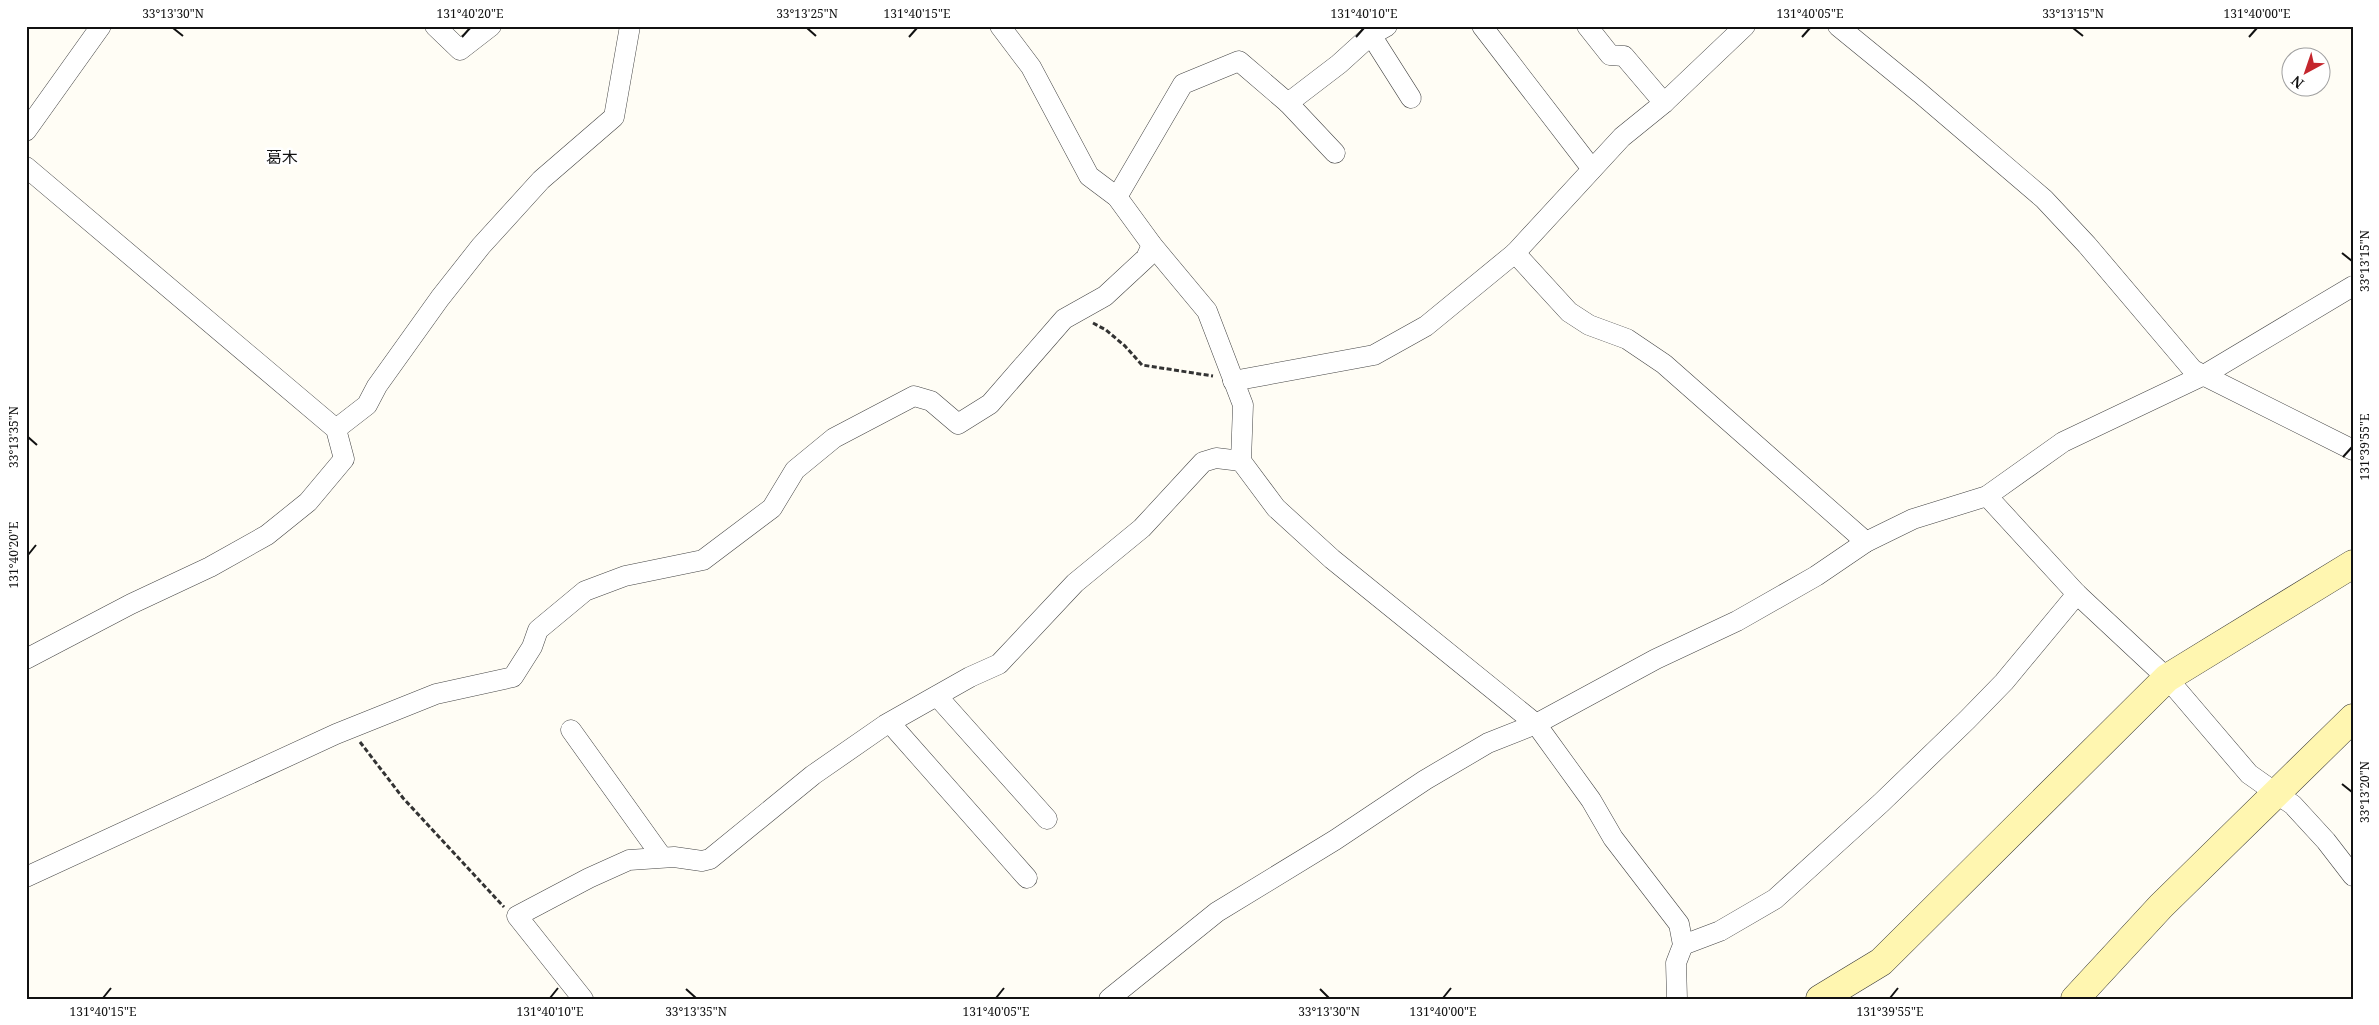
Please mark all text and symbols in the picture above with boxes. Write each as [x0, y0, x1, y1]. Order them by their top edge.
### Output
text: 33°13'30"N [142, 5, 204, 22]
text: 131°40'20"E [437, 5, 503, 22]
text: 33°13'25"N [776, 5, 838, 22]
text: 131°40'15"E [884, 5, 950, 22]
text: 131°40'10"E [1331, 5, 1397, 22]
text: 131°40'05"E [1777, 5, 1843, 22]
text: 33°13'15"N [2042, 5, 2104, 22]
text: 131°40'00"E [2224, 5, 2290, 22]
north arrow [2282, 48, 2332, 98]
text: N [2287, 72, 2308, 93]
district label: 葛木 [266, 146, 298, 168]
text: 33°13'15"N [2356, 230, 2373, 292]
text: 33°13'35"N [5, 406, 22, 468]
text: 131°39'55"E [2356, 414, 2373, 480]
text: 131°40'20"E [5, 522, 22, 588]
text: 33°13'20"N [2356, 761, 2373, 823]
text: 131°40'15"E [70, 1003, 136, 1020]
text: 131°40'10"E [517, 1003, 583, 1020]
text: 33°13'35"N [665, 1003, 727, 1020]
text: 131°40'05"E [963, 1003, 1029, 1020]
text: 33°13'30"N [1298, 1003, 1360, 1020]
text: 131°40'00"E [1410, 1003, 1476, 1020]
text: 131°39'55"E [1857, 1003, 1923, 1020]

